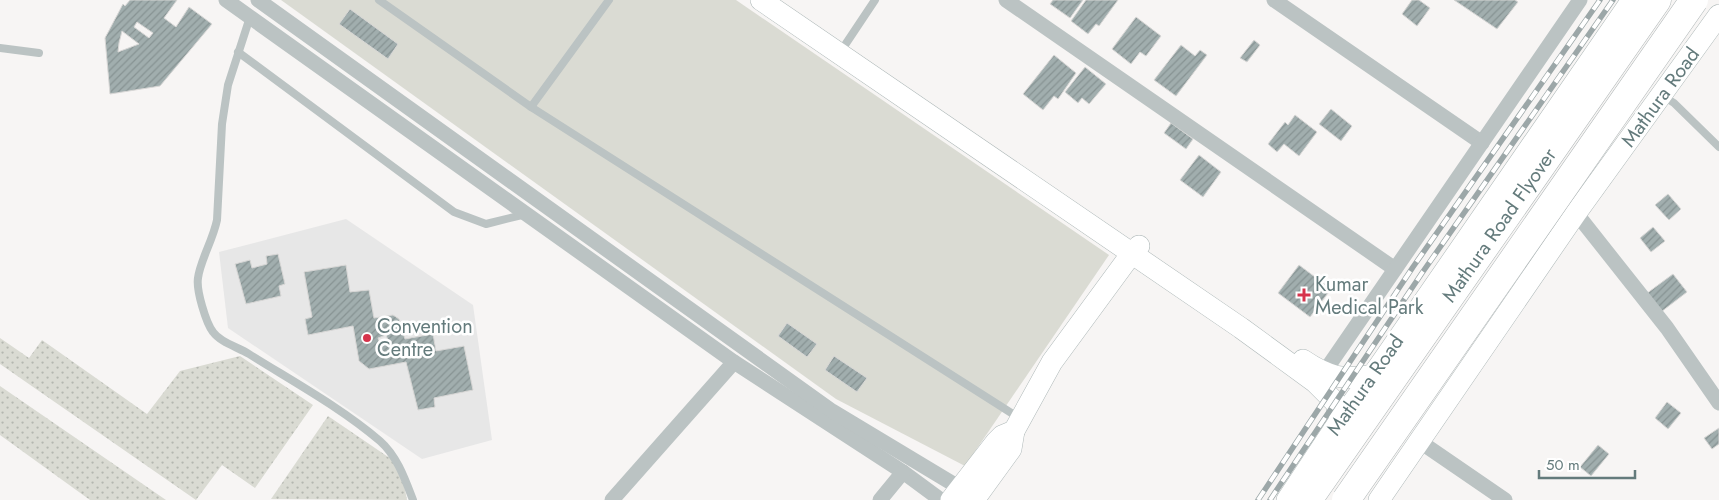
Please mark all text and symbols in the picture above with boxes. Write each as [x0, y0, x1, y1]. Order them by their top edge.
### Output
street label: Mathura Road [1614, 41, 1707, 153]
street label: Mathura Road Flyover [1435, 142, 1564, 308]
place label: Kumar Medical Park [1315, 270, 1424, 322]
marker: Kumar Medical Park [1297, 288, 1311, 302]
place label: Convention Centre [377, 312, 473, 364]
street label: Mathura Road [1320, 329, 1411, 442]
marker: Convention Centre [361, 332, 373, 344]
scale bar [1539, 448, 1635, 480]
text: 50 m [1546, 454, 1580, 476]

